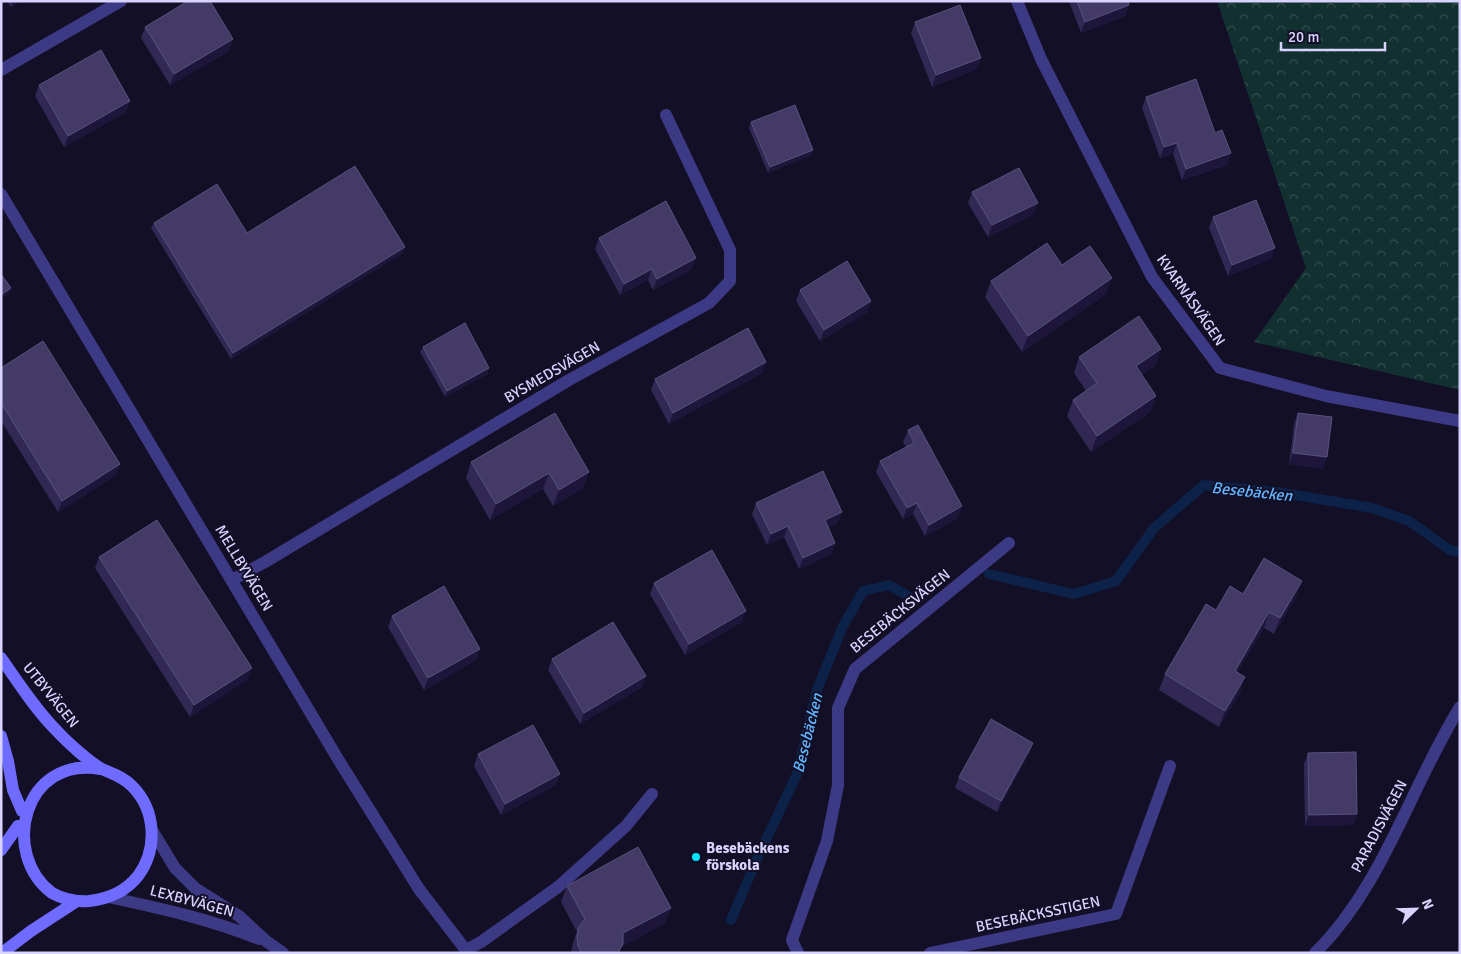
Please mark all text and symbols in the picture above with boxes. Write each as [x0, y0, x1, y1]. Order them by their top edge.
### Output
scale bar [1281, 20, 1385, 52]
text: 20 m [1288, 28, 1319, 46]
street label: KVARNÅSVÄGEN [1153, 251, 1229, 349]
street label: BYSMEDSVÄGEN [501, 337, 603, 407]
water label: Besebäcken [1210, 478, 1295, 506]
street label: MELLBYVÄGEN [211, 522, 277, 614]
street label: BESEBÄCKSVÄGEN [846, 565, 954, 657]
street label: UTBYVÄGEN [19, 659, 83, 731]
water label: Besebäcken [788, 690, 828, 775]
street label: PARADISVÄGEN [1347, 777, 1411, 875]
place label: Besebäckens förskola [705, 839, 790, 874]
marker: Besebäckens förskola [690, 851, 702, 863]
street label: LEXBYVÄGEN [148, 881, 236, 921]
north arrow [1391, 884, 1441, 934]
street label: BESEBÄCKSSTIGEN [974, 892, 1102, 936]
text: N [1418, 896, 1437, 912]

